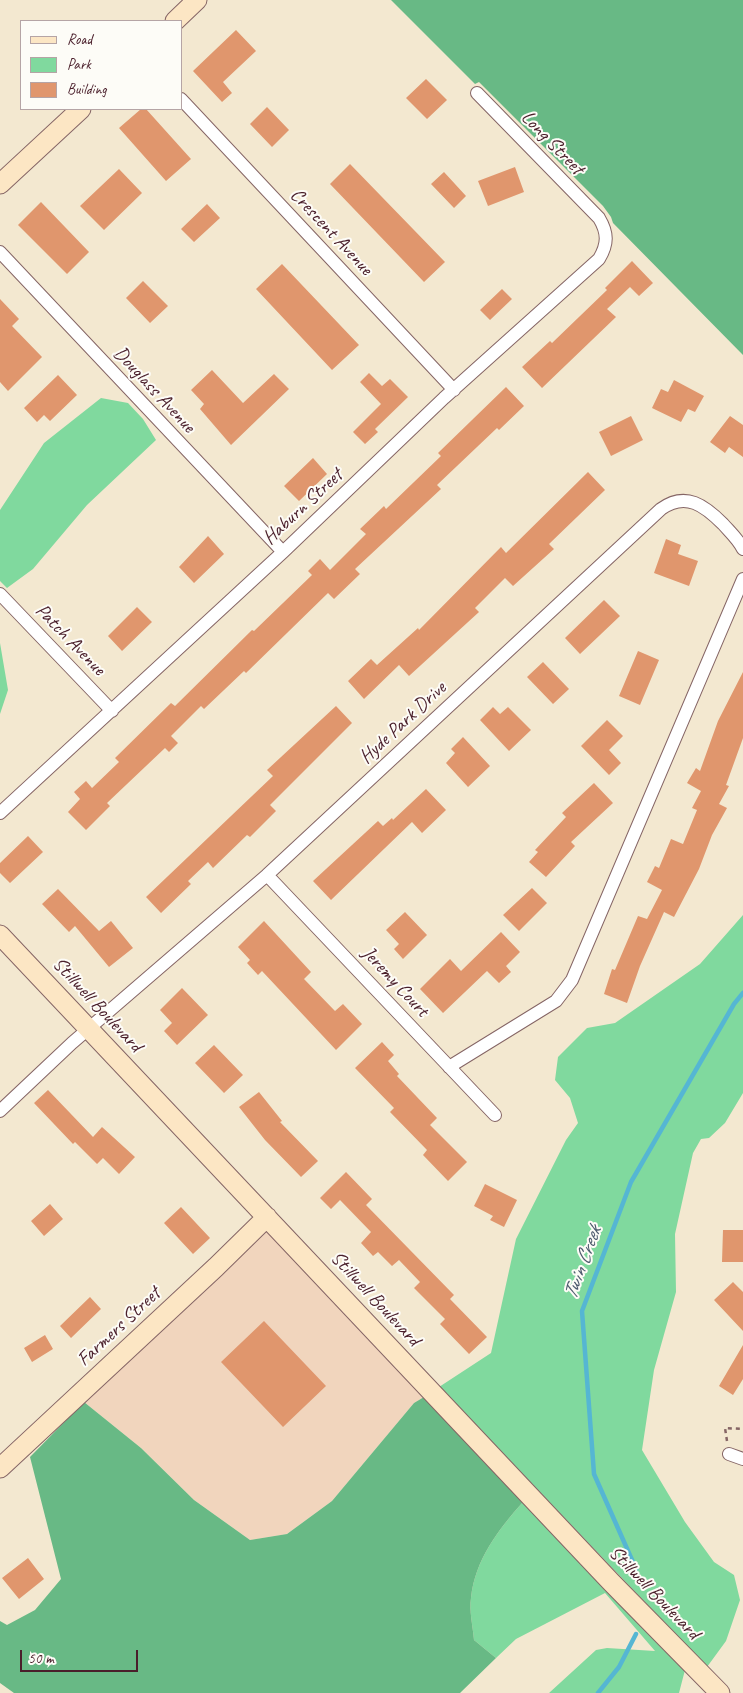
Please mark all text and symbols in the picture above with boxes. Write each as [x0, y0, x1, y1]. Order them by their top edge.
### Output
legend [20, 20, 182, 110]
text: Road [67, 30, 92, 49]
text: Park [67, 55, 91, 74]
text: Building [67, 80, 106, 99]
street label: Long Street [516, 106, 588, 180]
street label: Crescent Avenue [285, 183, 377, 281]
street label: Douglass Avenue [108, 342, 200, 438]
street label: Haburn Street [258, 464, 348, 550]
street label: Patch Avenue [30, 599, 110, 681]
street label: Hyde Park Drive [355, 677, 451, 769]
street label: Jeremy Court [356, 942, 434, 1022]
street label: Stillwell Boulevard [47, 953, 147, 1057]
water label: Twin Creek [558, 1223, 608, 1303]
street label: Stillwell Boulevard [325, 1247, 425, 1351]
street label: Farmers Street [72, 1282, 166, 1372]
street label: Stillwell Boulevard [603, 1541, 705, 1645]
scale bar [22, 1640, 140, 1672]
text: 50 m [28, 1649, 54, 1668]

